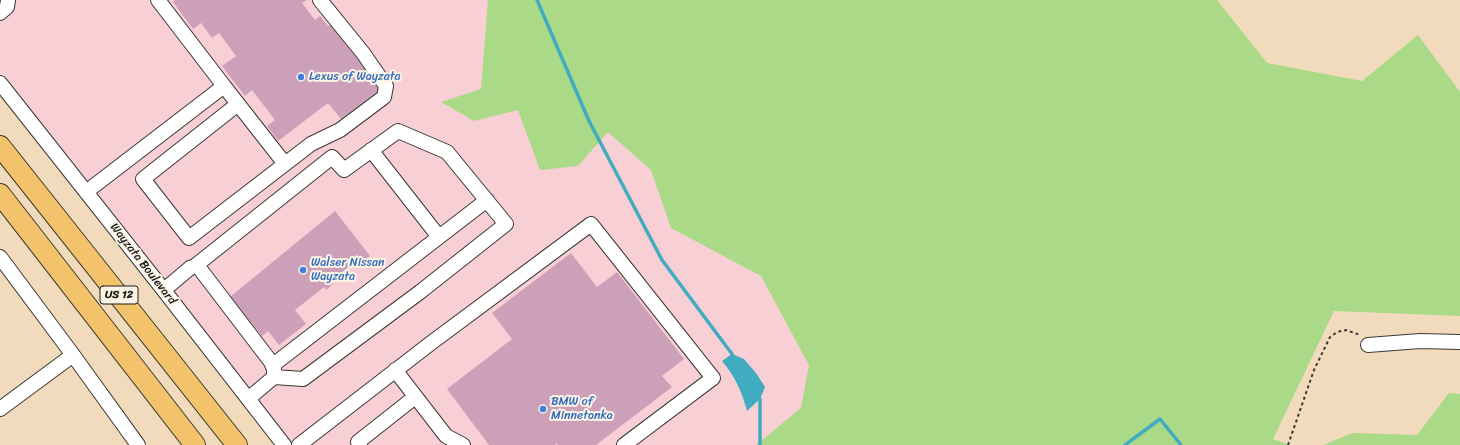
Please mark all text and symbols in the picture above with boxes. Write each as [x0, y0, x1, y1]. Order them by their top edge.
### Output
place label: Lexus of Wayzata [309, 70, 401, 84]
marker: Lexus of Wayzata [296, 72, 306, 82]
street label: Wayzata Boulevard [107, 220, 179, 308]
place label: Walser Nissan Wayzata [311, 256, 385, 284]
marker: Walser Nissan Wayzata [298, 265, 308, 275]
road number: US 12 [100, 286, 138, 304]
place label: BMW of Minnetonka [551, 395, 613, 423]
marker: BMW of Minnetonka [538, 404, 548, 414]

